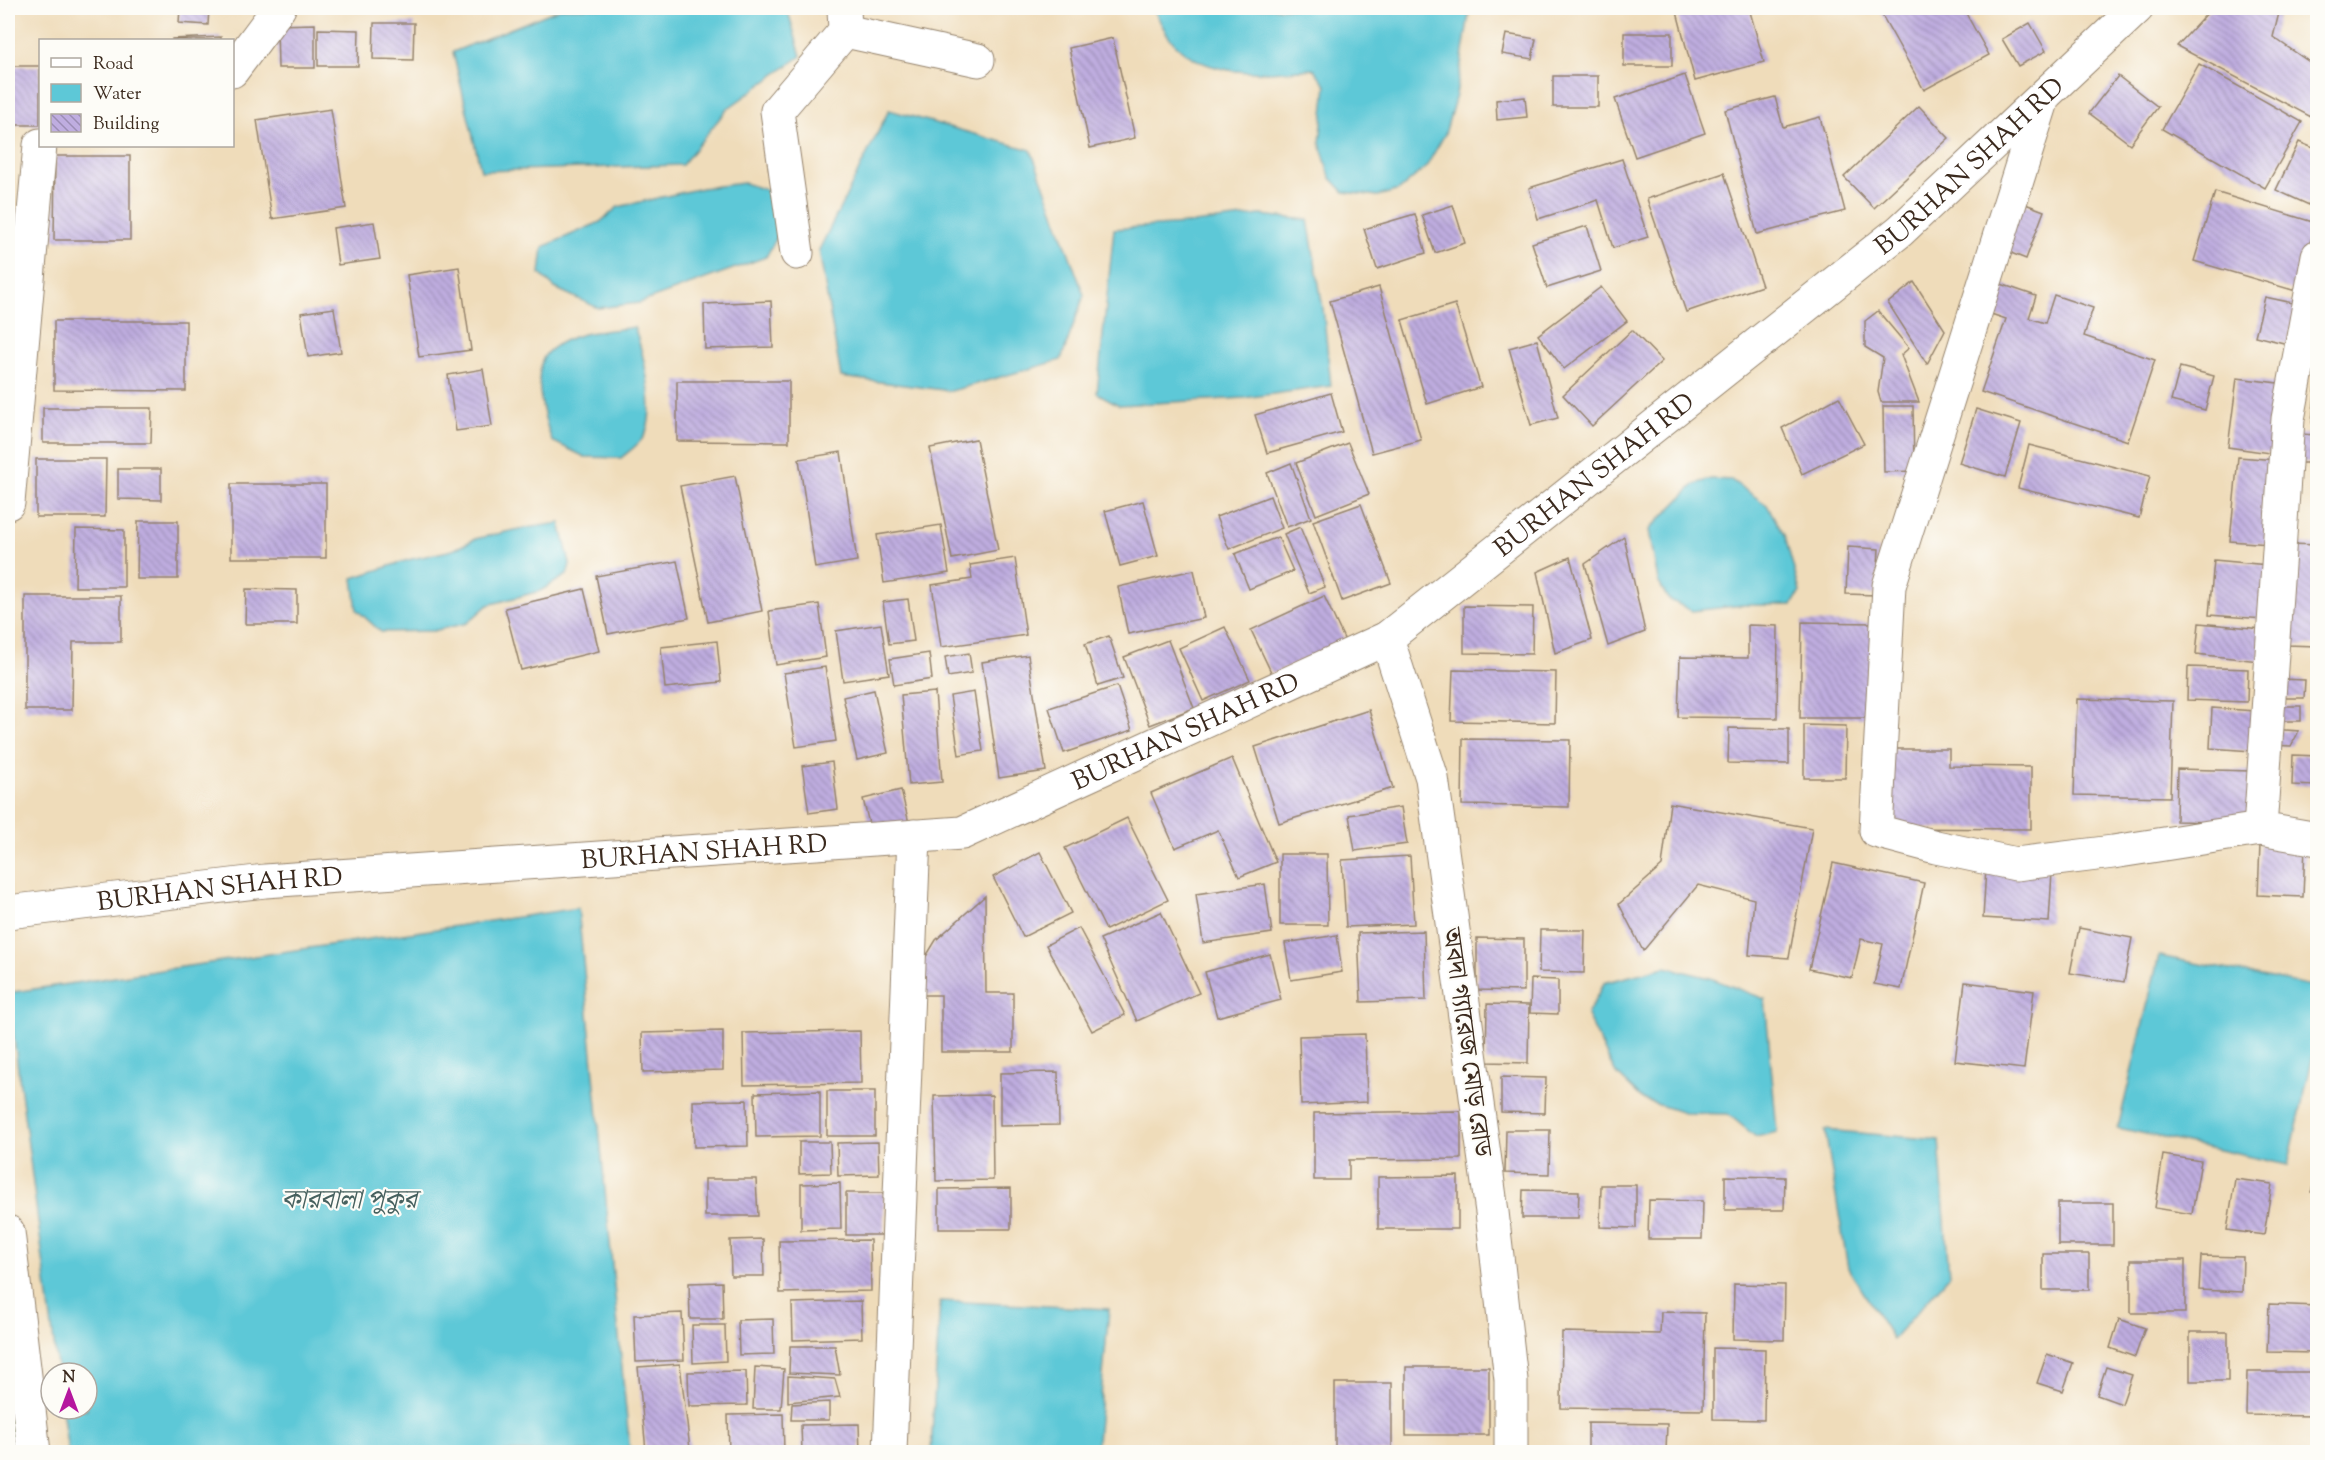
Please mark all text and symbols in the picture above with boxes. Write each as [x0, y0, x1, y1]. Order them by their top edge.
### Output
legend [39, 39, 234, 147]
text: Road [93, 52, 133, 78]
street label: BURHAN SHAH RD [1868, 70, 2074, 265]
text: Water [93, 82, 142, 108]
text: Building [93, 112, 159, 138]
street label: BURHAN SHAH RD [1487, 385, 1703, 567]
street label: BURHAN SHAH RD [1066, 665, 1306, 801]
street label: BURHAN SHAH RD [580, 826, 829, 880]
street label: BURHAN SHAH RD [95, 860, 344, 922]
street label: অবদা গ্যারেজ মোড় রোড [1431, 925, 1500, 1160]
water label: কারবালা পুকুর [281, 1182, 422, 1221]
north arrow [39, 1361, 99, 1421]
text: N [63, 1367, 76, 1390]

